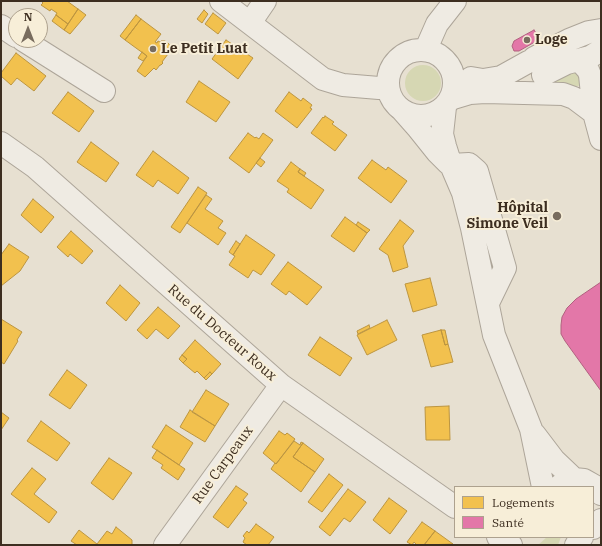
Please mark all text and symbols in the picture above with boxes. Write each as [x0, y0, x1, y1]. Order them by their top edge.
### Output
north arrow [8, 8, 48, 48]
text: N [24, 10, 32, 24]
place label: Loge [535, 32, 568, 48]
marker: Loge [522, 35, 532, 45]
place label: Le Petit Luat [161, 41, 247, 57]
marker: Le Petit Luat [148, 44, 158, 54]
place label: Hôpital Simone Veil [466, 200, 548, 232]
marker: Hôpital Simone Veil [551, 210, 563, 222]
street label: Rue du Docteur Roux [164, 281, 280, 385]
street label: Rue Carpeaux [189, 423, 257, 507]
legend [454, 486, 594, 538]
text: Logements [492, 495, 554, 510]
text: Santé [492, 515, 524, 530]

